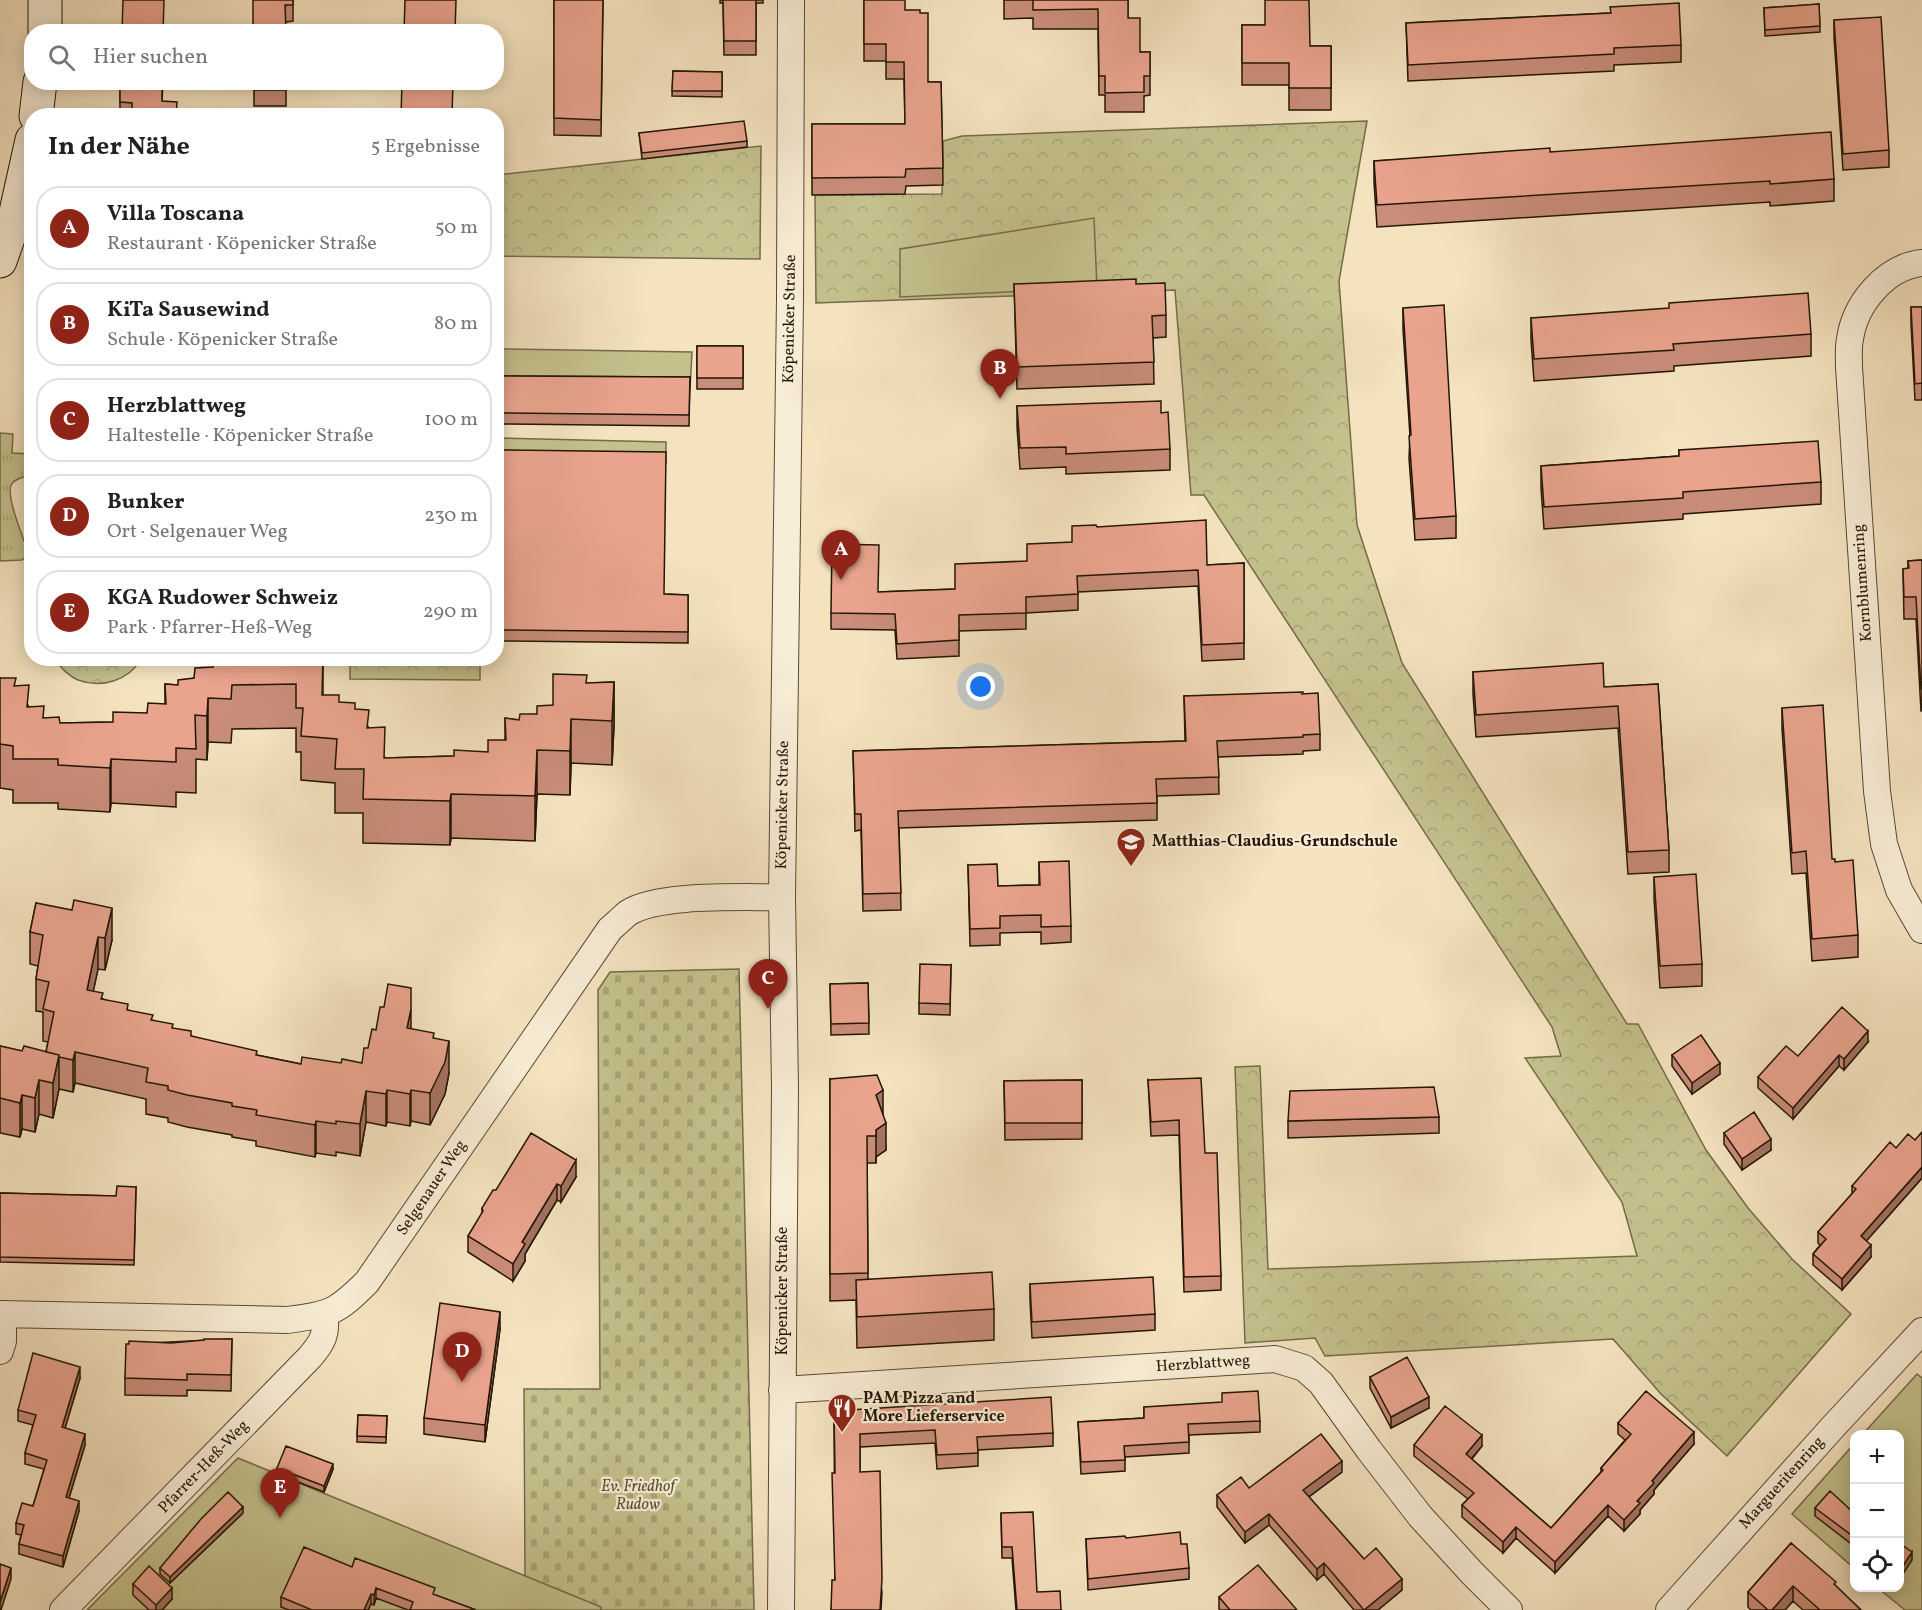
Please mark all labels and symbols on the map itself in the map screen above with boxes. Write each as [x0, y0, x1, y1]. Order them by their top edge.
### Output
street label: Köpenicker Straße [778, 254, 802, 384]
pin: B [980, 350, 1020, 399]
street label: Kornblumenring [1848, 523, 1878, 643]
pin: A [822, 530, 860, 580]
your location [966, 672, 995, 701]
street label: Köpenicker Straße [771, 740, 795, 870]
school or university icon: Matthias-Claudius-Grundschule [1115, 826, 1147, 868]
place label: Matthias-Claudius-Grundschule [1152, 831, 1398, 853]
pin: C [748, 960, 788, 1009]
street label: Selgenauer Weg [392, 1136, 472, 1240]
street label: Köpenicker Straße [772, 1227, 794, 1355]
pin: D [442, 1332, 482, 1382]
street label: Herzblattweg [1155, 1350, 1251, 1378]
place label: PAM Pizza and More Lieferservice [863, 1388, 1005, 1428]
restaurant icon: PAM Pizza and More Lieferservice [826, 1392, 858, 1434]
street label: Pfarrer-Heß-Weg [154, 1415, 254, 1519]
street label: Margueritenring [1734, 1432, 1830, 1534]
pin: E [260, 1468, 300, 1518]
park label: Ev. Friedhof Rudow [601, 1476, 678, 1516]

